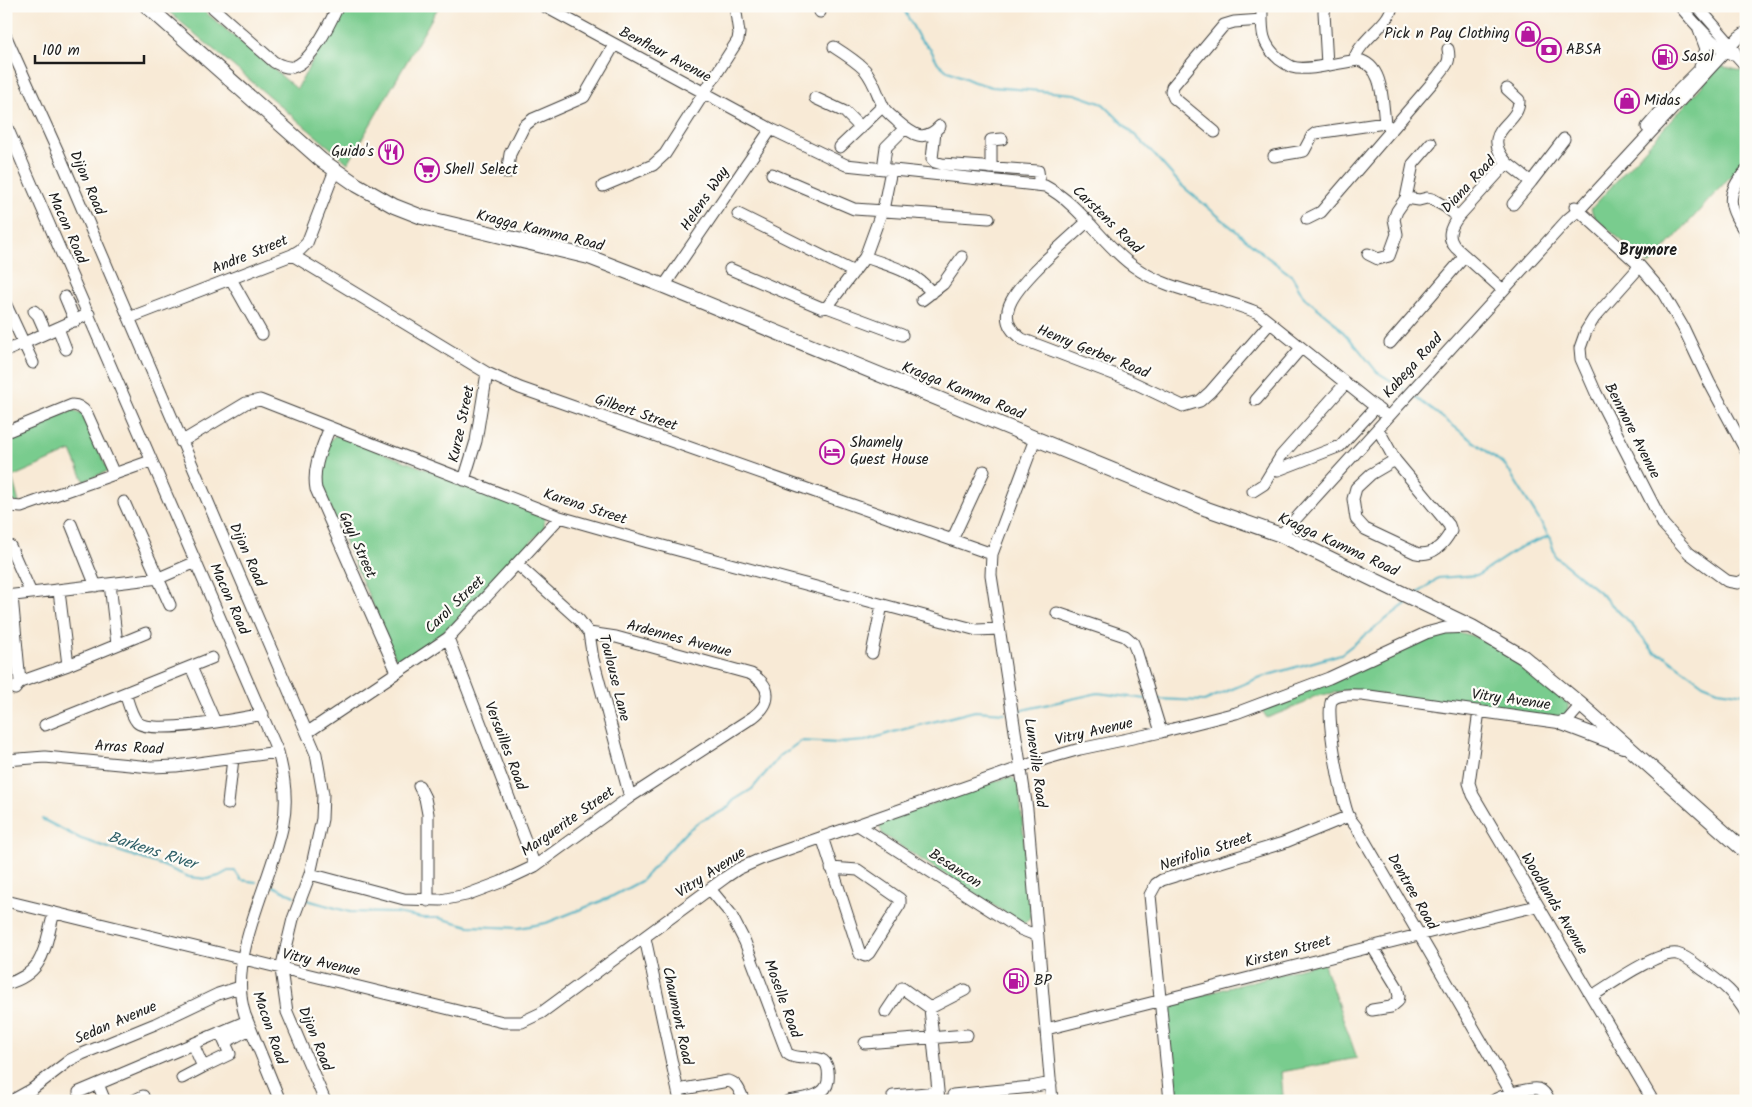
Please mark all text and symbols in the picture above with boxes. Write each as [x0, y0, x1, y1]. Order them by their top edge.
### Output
street label: Benfleur Avenue [615, 21, 716, 90]
shop icon: Pick n Pay Clothing [1515, 21, 1541, 47]
place label: Pick n Pay Clothing [1384, 22, 1510, 46]
scale bar [35, 32, 144, 64]
bank icon: ABSA [1536, 37, 1562, 63]
place label: ABSA [1566, 38, 1602, 62]
text: 100 m [42, 39, 80, 63]
fuel station icon: Sasol [1652, 44, 1678, 70]
place label: Sasol [1682, 45, 1714, 69]
shop icon: Midas [1614, 88, 1640, 114]
place label: Midas [1644, 89, 1681, 113]
restaurant icon: Guido's [378, 139, 404, 165]
place label: Guido's [331, 140, 375, 164]
street label: Dijon Road [63, 147, 112, 219]
street label: Diana Road [1436, 150, 1502, 219]
supermarket icon: Shell Select [414, 157, 440, 183]
place label: Shell Select [444, 158, 518, 182]
street label: Helens Way [675, 161, 736, 236]
street label: Carstens Road [1066, 180, 1148, 260]
street label: Macon Road [40, 188, 94, 268]
street label: Kragga Kamma Road [474, 204, 607, 259]
street label: Andre Street [208, 229, 292, 281]
district label: Brymore [1619, 238, 1677, 263]
street label: Henry Gerber Road [1033, 319, 1153, 386]
street label: Kabega Road [1377, 328, 1449, 404]
street label: Kragga Kamma Road [898, 355, 1029, 427]
street label: Benmore Avenue [1597, 379, 1667, 483]
street label: Kurze Street [442, 383, 482, 465]
street label: Gilbert Street [591, 388, 681, 438]
place label: Shamely Guest House [850, 431, 929, 472]
hotel icon: Shamely Guest House [819, 439, 845, 465]
street label: Karena Street [540, 482, 630, 532]
street label: Kragga Kamma Road [1274, 506, 1403, 584]
street label: Gayl Street [332, 508, 382, 582]
street label: Dijon Road [222, 519, 272, 591]
street label: Macon Road [202, 559, 256, 639]
street label: Carol Street [420, 570, 491, 640]
street label: Ardennes Avenue [624, 613, 734, 665]
street label: Toulouse Lane [592, 632, 636, 724]
street label: Vitry Avenue [1470, 683, 1552, 717]
street label: Versailles Road [477, 698, 533, 794]
street label: Vitry Avenue [1053, 711, 1136, 753]
street label: Luneville Road [1017, 717, 1053, 810]
street label: Arras Road [94, 734, 164, 762]
street label: Marguerite Street [516, 780, 620, 863]
water label: Barkens River [104, 825, 203, 878]
street label: Nerifolia Street [1157, 826, 1256, 878]
street label: Vitry Avenue [671, 841, 751, 905]
street label: Besancon [924, 843, 986, 895]
street label: Woodlands Avenue [1514, 848, 1594, 960]
street label: Dentree Road [1380, 849, 1444, 935]
street label: Kirsten Street [1242, 929, 1334, 975]
street label: Vitry Avenue [280, 942, 363, 984]
street label: Moselle Road [757, 956, 807, 1042]
street label: Chaumont Road [655, 965, 699, 1068]
fuel station icon: BP [1003, 968, 1029, 994]
place label: BP [1034, 969, 1053, 993]
street label: Macon Road [245, 988, 293, 1069]
street label: Sedan Avenue [71, 995, 161, 1051]
street label: Dijon Road [291, 1003, 339, 1075]

